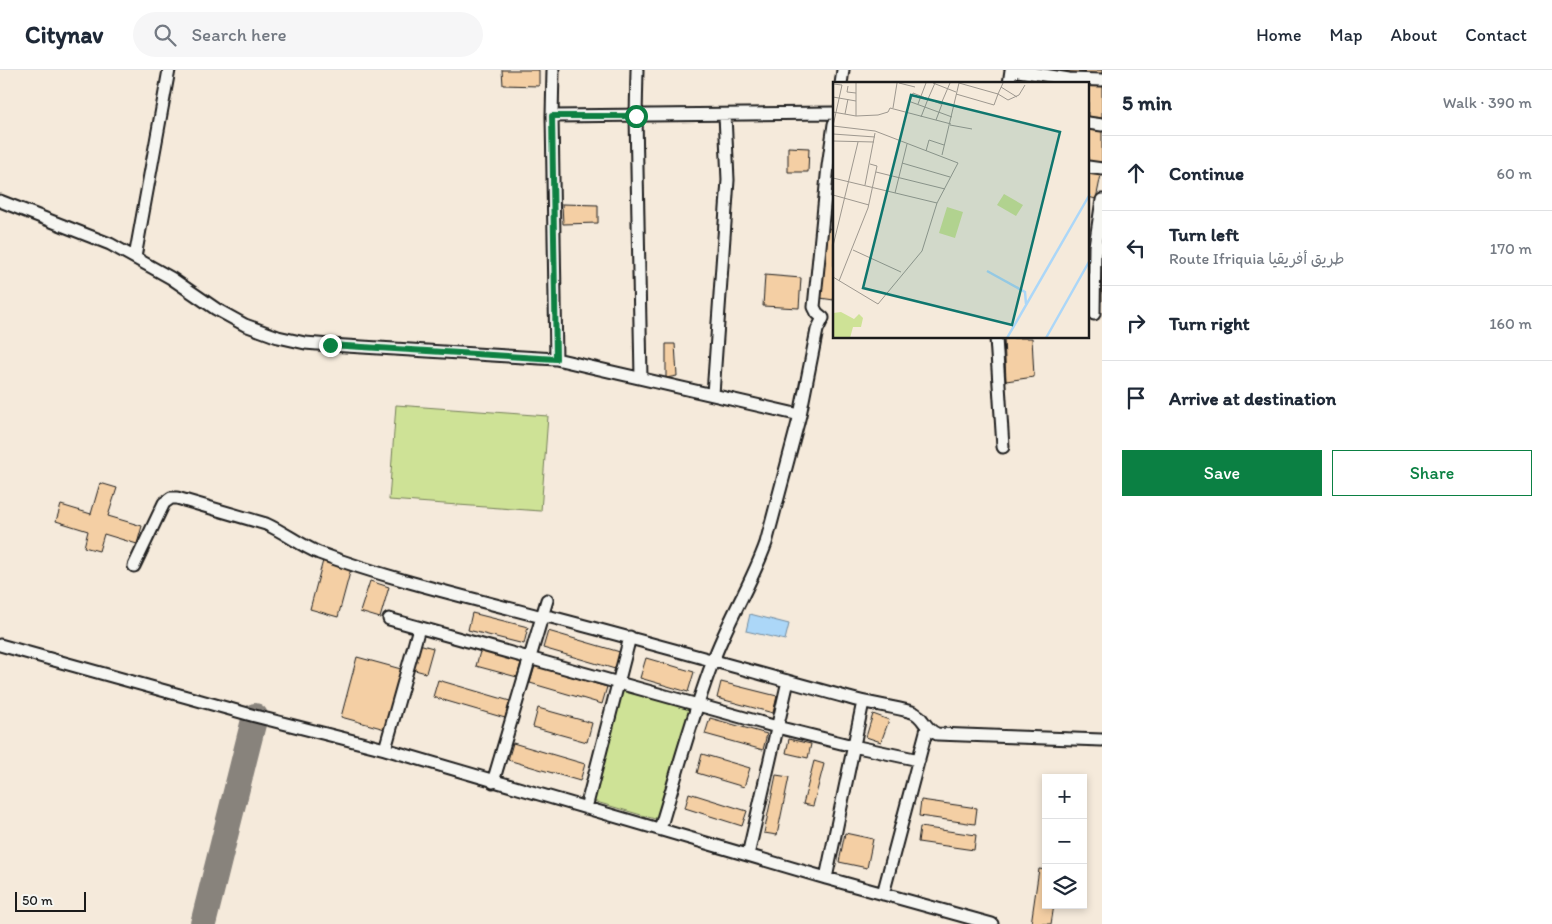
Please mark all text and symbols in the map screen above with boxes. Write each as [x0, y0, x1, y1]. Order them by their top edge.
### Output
search box [133, 12, 483, 57]
text: Citynav [25, 20, 103, 49]
icon: search [151, 21, 179, 49]
text: Search here [191, 23, 287, 46]
text: Home [1256, 24, 1302, 46]
text: Map [1330, 24, 1363, 46]
text: About [1391, 24, 1437, 46]
text: Contact [1465, 24, 1527, 46]
inset map [833, 82, 1090, 339]
text: 5 min [1122, 90, 1172, 115]
text: Walk · 390 m [1443, 93, 1532, 112]
route start [625, 105, 648, 128]
icon: ahead [1122, 159, 1150, 187]
text: Continue [1169, 162, 1244, 185]
text: 60 m [1497, 164, 1532, 183]
text: Turn left [1169, 223, 1239, 246]
icon: left [1122, 234, 1150, 262]
text: 170 m [1490, 239, 1532, 258]
text: Route Ifriquia طريق أفريقيا [1169, 249, 1344, 268]
icon: right [1122, 309, 1150, 337]
text: Turn right [1169, 312, 1250, 335]
text: 160 m [1489, 314, 1532, 333]
route end [319, 334, 342, 357]
icon: arrive [1122, 384, 1150, 412]
text: Arrive at destination [1169, 387, 1336, 410]
button: Save [1122, 450, 1322, 496]
button: Share [1332, 450, 1532, 496]
map controls [1042, 774, 1087, 909]
button: + [1042, 774, 1087, 819]
button: − [1042, 819, 1087, 864]
button: layers [1042, 864, 1087, 909]
scale bar [15, 889, 86, 912]
text: 50 m [22, 892, 53, 909]

